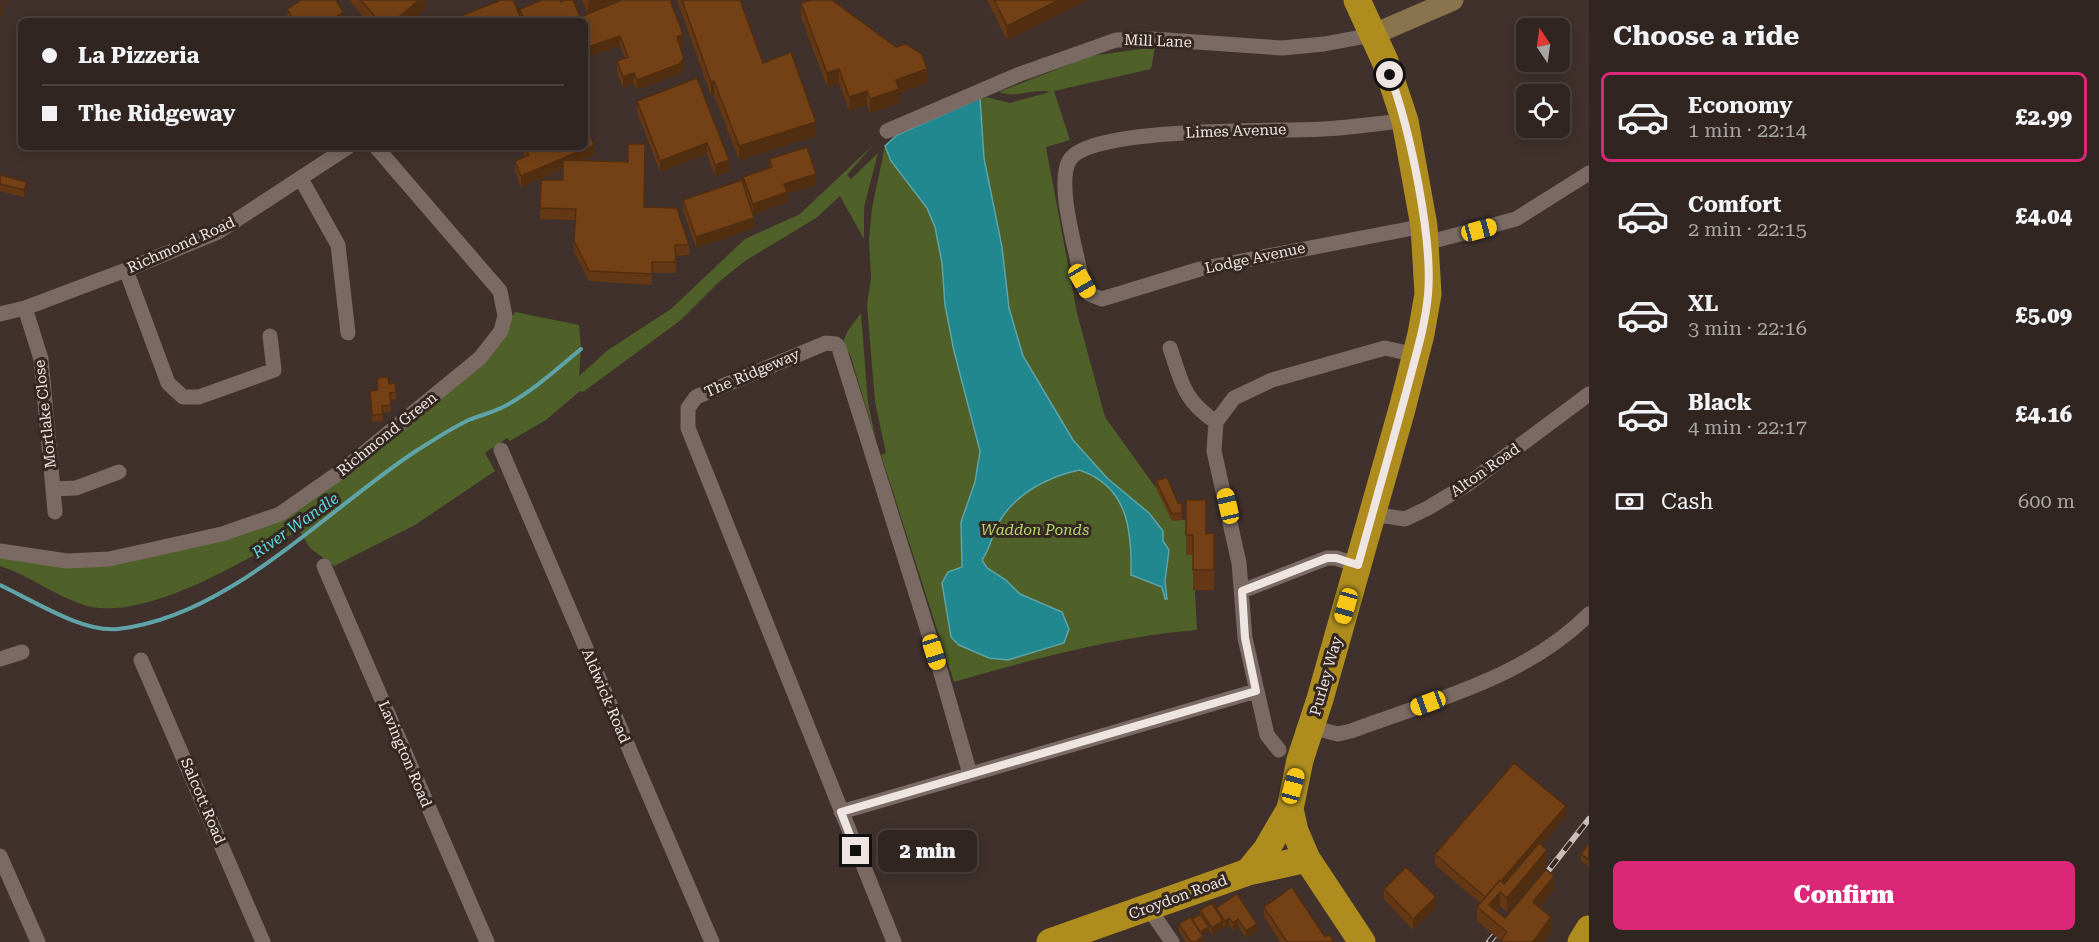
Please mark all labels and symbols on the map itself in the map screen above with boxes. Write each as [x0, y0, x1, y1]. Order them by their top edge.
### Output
north arrow [1516, 18, 1570, 72]
street label: Mill Lane [1124, 31, 1192, 51]
route start [1376, 61, 1403, 88]
street label: Limes Avenue [1185, 120, 1287, 142]
street label: Richmond Road [124, 213, 238, 277]
car [1459, 217, 1499, 243]
street label: Lodge Avenue [1203, 239, 1307, 277]
car [1065, 261, 1099, 301]
street label: The Ridgeway [702, 345, 802, 401]
street label: Mortlake Close [30, 359, 60, 469]
street label: Richmond Green [333, 388, 441, 480]
street label: Alton Road [1447, 439, 1523, 500]
car [1215, 486, 1241, 526]
water label: River Wandle [248, 489, 342, 563]
park label: Waddon Ponds [981, 521, 1089, 539]
car [1332, 586, 1360, 626]
car [920, 632, 948, 672]
street label: Purley Way [1306, 634, 1346, 718]
street label: Aldwick Road [578, 646, 634, 746]
car [1408, 688, 1448, 718]
street label: Lavington Road [374, 698, 436, 810]
street label: Salcott Road [177, 755, 229, 847]
car [1280, 766, 1306, 806]
callout: 2 min [877, 830, 976, 872]
route end [842, 837, 869, 864]
street label: Croydon Road [1126, 871, 1230, 923]

